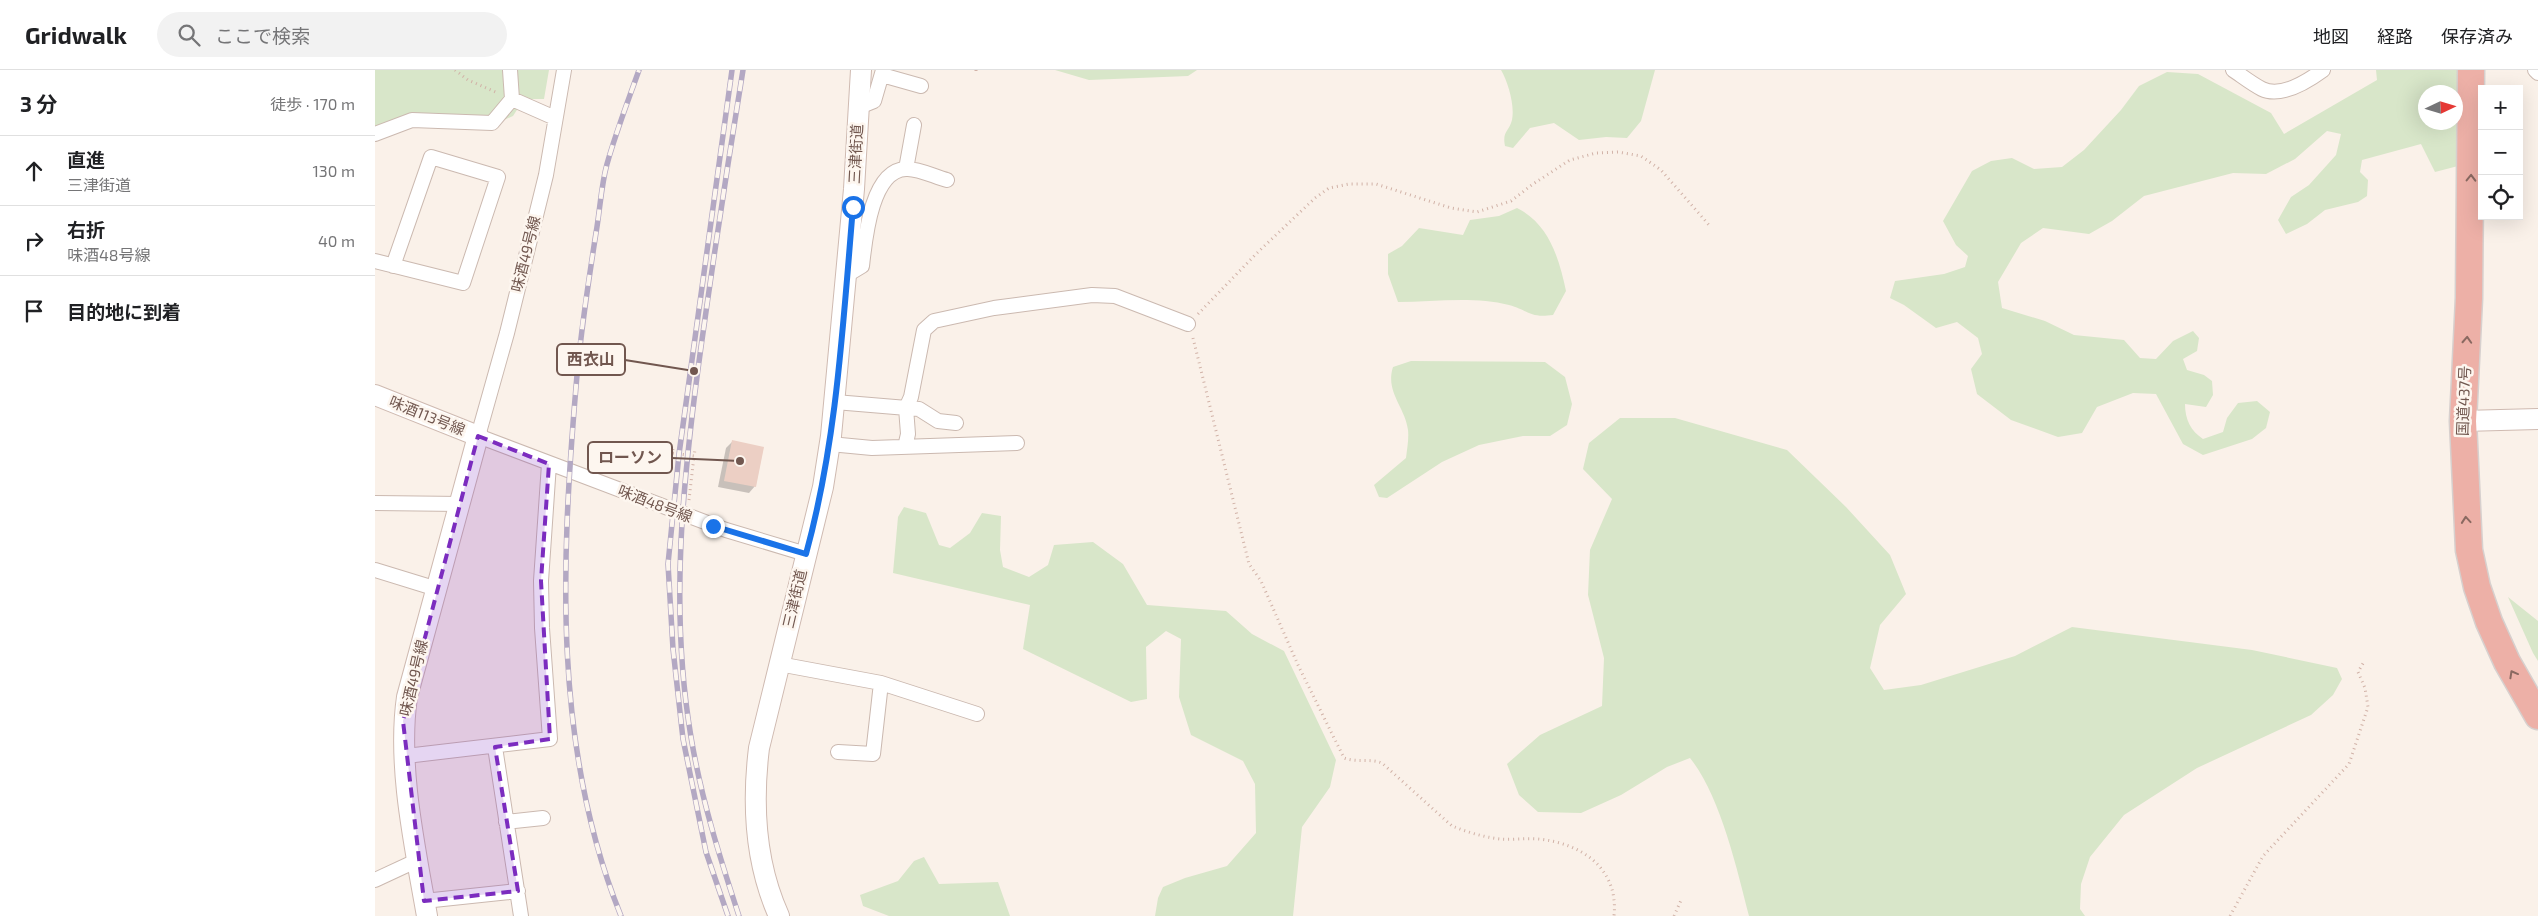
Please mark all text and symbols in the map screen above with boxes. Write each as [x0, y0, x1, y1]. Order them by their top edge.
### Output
search box [157, 12, 507, 57]
text: Gridwalk [25, 20, 127, 49]
icon: search [175, 21, 203, 49]
text: ここで検索 [215, 24, 310, 47]
text: 地図 [2313, 25, 2349, 47]
text: 経路 [2377, 25, 2413, 47]
text: 保存済み [2441, 25, 2513, 47]
north arrow [2418, 85, 2463, 130]
map controls [2478, 85, 2523, 220]
button: + [2478, 85, 2523, 130]
text: 3 分 [20, 91, 57, 116]
text: 徒歩 · 170 m [270, 94, 355, 113]
street label: 三津街道 [844, 124, 866, 184]
button: − [2478, 130, 2523, 175]
text: 直進 [67, 148, 105, 171]
icon: ahead [20, 157, 48, 185]
text: 130 m [313, 161, 355, 180]
one-way arrow [2466, 174, 2476, 182]
text: 三津街道 [67, 175, 131, 194]
button: locate [2478, 175, 2523, 220]
route start [842, 196, 865, 219]
street label: 味酒49号線 [507, 214, 543, 294]
text: 右折 [67, 218, 105, 241]
icon: right [20, 227, 48, 255]
text: 40 m [318, 231, 355, 250]
text: 味酒48号線 [67, 245, 151, 264]
icon: arrive [20, 297, 48, 325]
text: 目的地に到着 [67, 300, 181, 323]
one-way arrow [2461, 336, 2472, 344]
callout: 西衣山 [557, 344, 625, 375]
text: 西衣山 [567, 349, 615, 368]
street label: 国道437号 [2453, 366, 2473, 436]
street label: 味酒113号線 [387, 392, 468, 438]
callout: ローソン [588, 442, 672, 473]
text: ローソン [598, 447, 662, 466]
street label: 味酒48号線 [616, 481, 695, 526]
route end [702, 515, 725, 538]
one-way arrow [2461, 516, 2472, 524]
street label: 三津街道 [779, 568, 810, 630]
street label: 味酒49号線 [396, 638, 431, 718]
one-way arrow [2509, 671, 2519, 680]

